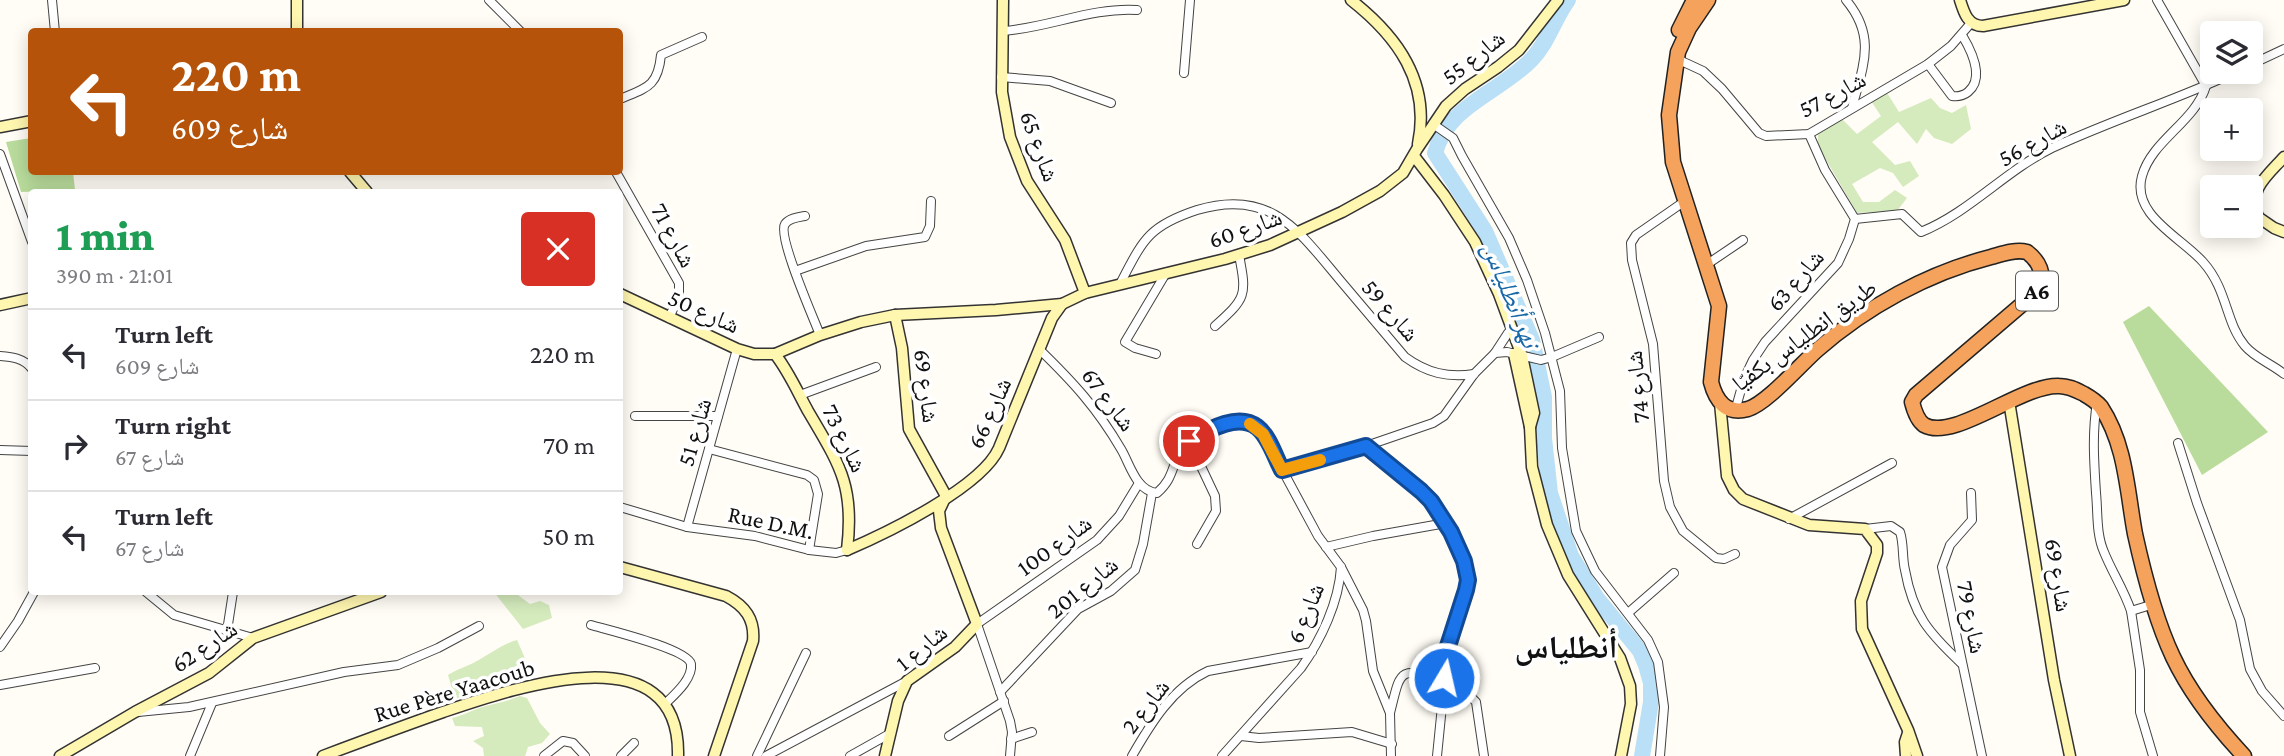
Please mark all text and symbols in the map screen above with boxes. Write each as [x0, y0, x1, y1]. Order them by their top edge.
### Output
map controls [2200, 21, 2263, 238]
button: layers [2200, 21, 2263, 84]
street label: شارع 55 [1436, 24, 1511, 92]
text: 220 m [171, 47, 301, 102]
icon: left [56, 56, 147, 147]
street label: شارع 57 [1794, 65, 1871, 125]
button: + [2200, 98, 2263, 161]
street label: شارع 65 [1013, 107, 1065, 186]
text: شارع 609 [171, 110, 288, 146]
street label: شارع 56 [1993, 112, 2072, 173]
button: − [2200, 175, 2263, 238]
street label: شارع 71 [644, 198, 702, 273]
street label: شارع 60 [1205, 203, 1286, 255]
text: 1 min [56, 212, 154, 259]
button: close [521, 212, 595, 286]
water label: نهر أنطلياس [1476, 238, 1548, 355]
street label: شارع 63 [1761, 244, 1831, 318]
text: 390 m · 21:01 [56, 262, 173, 288]
road number: A6 [2016, 272, 2058, 310]
street label: شارع 59 [1355, 273, 1425, 348]
street label: طريق انطلياس بكفيّا [1726, 273, 1882, 397]
street label: شارع 50 [663, 283, 744, 340]
text: Turn left [115, 320, 213, 349]
icon: left [56, 336, 94, 374]
text: 220 m [530, 340, 595, 369]
street label: شارع 69 [907, 348, 945, 425]
street label: شارع 74 [1620, 349, 1656, 425]
text: شارع 609 [115, 353, 199, 379]
street label: شارع 67 [1075, 362, 1142, 437]
street label: شارع 66 [962, 373, 1018, 453]
street label: شارع 51 [671, 395, 718, 470]
street label: شارع 73 [815, 400, 873, 477]
text: Turn right [115, 411, 231, 440]
pin [1159, 411, 1219, 471]
icon: arrive [1170, 422, 1208, 460]
icon: right [56, 427, 94, 465]
text: 70 m [543, 431, 595, 460]
text: شارع 67 [115, 444, 184, 470]
street label: Rue D.M. [726, 500, 816, 544]
text: Turn left [115, 502, 213, 531]
street label: شارع 100 [1012, 509, 1098, 583]
icon: left [56, 518, 94, 556]
text: 50 m [542, 522, 595, 551]
text: شارع 67 [115, 535, 184, 561]
street label: شارع 69 [2038, 536, 2078, 614]
street label: شارع 201 [1041, 550, 1124, 625]
street label: شارع 79 [1950, 578, 1992, 656]
street label: شارع 6 [1281, 579, 1331, 648]
street label: شارع 62 [166, 614, 243, 679]
street label: شارع 1 [890, 618, 953, 677]
district label: أنطلياس [1514, 628, 1618, 666]
position arrow [1407, 641, 1481, 715]
street label: Rue Père Yaacoub [371, 653, 537, 727]
street label: شارع 2 [1115, 673, 1176, 740]

